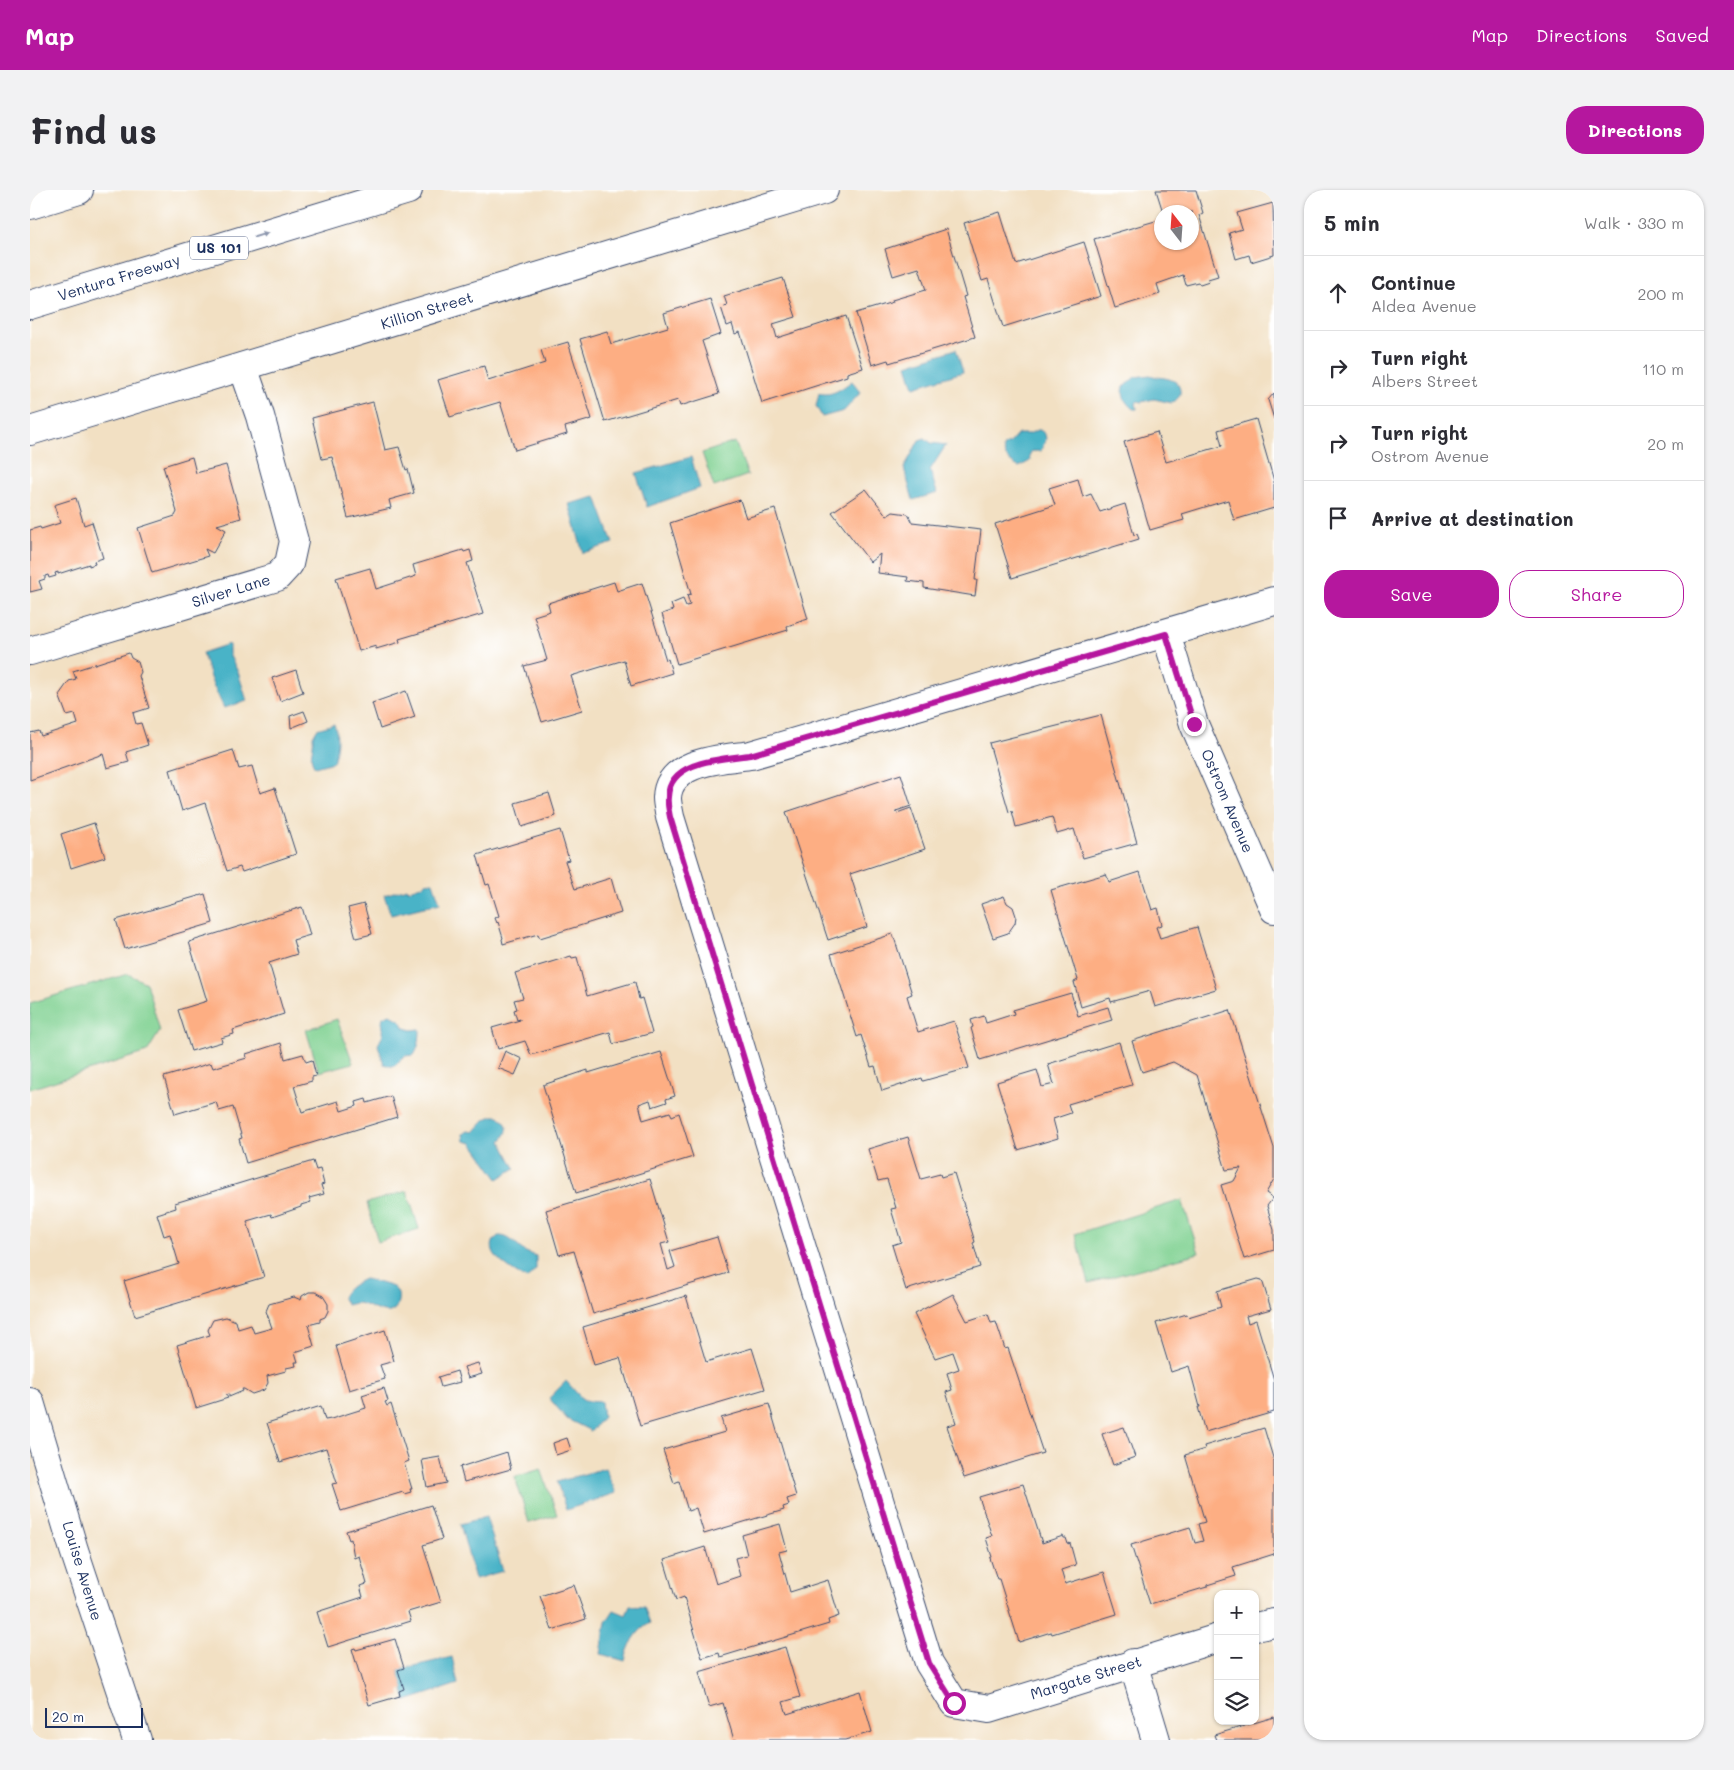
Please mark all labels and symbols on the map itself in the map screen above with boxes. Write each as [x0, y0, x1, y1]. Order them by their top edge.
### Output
north arrow [1154, 205, 1199, 250]
one-way arrow [253, 230, 268, 238]
road number: US 101 [190, 236, 248, 260]
street label: Ventura Freeway [55, 249, 183, 305]
street label: Killion Street [378, 287, 475, 334]
street label: Silver Lane [189, 569, 272, 611]
route end [1183, 713, 1206, 736]
street label: Ostrom Avenue [1197, 746, 1259, 856]
street label: Louise Avenue [58, 1519, 108, 1623]
street label: Margate Street [1028, 1651, 1144, 1703]
route start [943, 1692, 966, 1715]
scale bar [45, 1705, 142, 1728]

